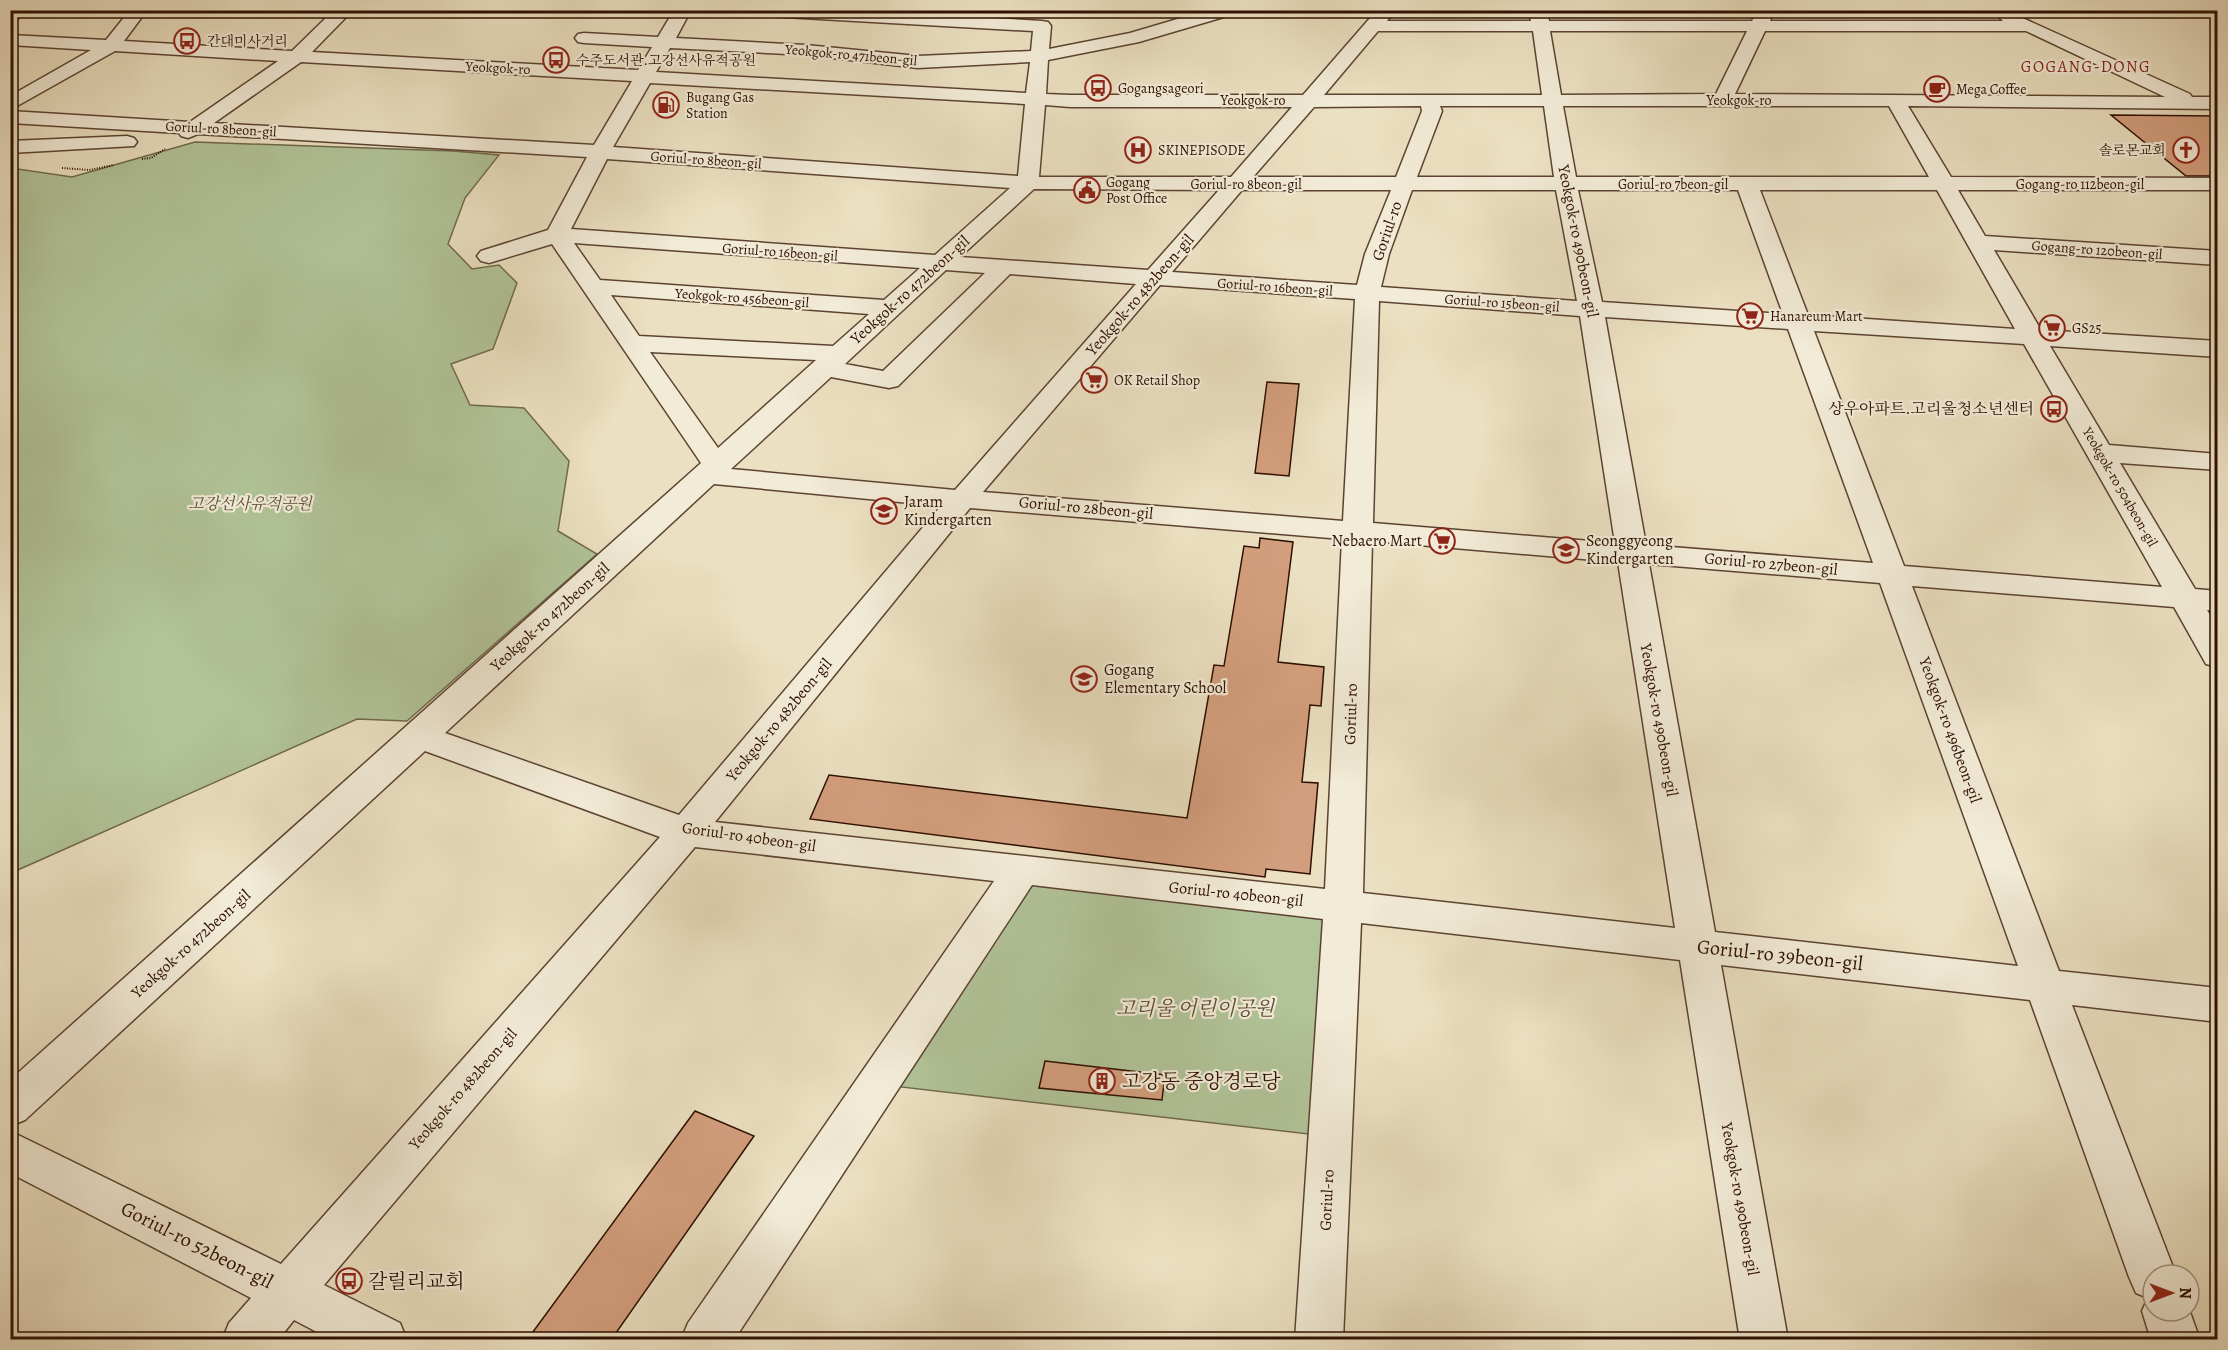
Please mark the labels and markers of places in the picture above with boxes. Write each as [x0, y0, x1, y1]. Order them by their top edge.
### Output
bus stop icon: 간대미사거리 [172, 26, 202, 56]
place label: 간대미사거리 [207, 32, 288, 51]
bus stop icon: 수주도서관.고강선사유적공원 [541, 45, 571, 75]
place label: 수주도서관.고강선사유적공원 [576, 51, 756, 70]
bus stop icon: Gogangsageori [1083, 73, 1113, 103]
cafe icon: Mega Coffee [1922, 74, 1952, 104]
place label: Gogangsageori [1118, 79, 1204, 98]
place label: Mega Coffee [1956, 80, 2026, 99]
place label: Bugang Gas Station [686, 88, 754, 123]
fuel station icon: Bugang Gas Station [651, 90, 681, 120]
hospital icon: SKINEPISODE [1123, 135, 1153, 165]
church icon: 솔로몬교회 [2171, 135, 2201, 165]
place label: SKINEPISODE [1158, 141, 1246, 160]
place label: 솔로몬교회 [2098, 141, 2166, 160]
place label: Gogang Post Office [1106, 173, 1167, 208]
public building icon: Gogang Post Office [1072, 175, 1102, 205]
supermarket icon: Hanareum Mart [1735, 301, 1765, 331]
place label: Hanareum Mart [1770, 307, 1863, 326]
supermarket icon: GS25 [2037, 313, 2067, 343]
place label: GS25 [2072, 319, 2101, 338]
supermarket icon: OK Retail Shop [1079, 365, 1109, 395]
place label: OK Retail Shop [1114, 371, 1200, 390]
bus stop icon: 상우아파트.고리울청소년센터 [2039, 394, 2069, 424]
place label: 상우아파트.고리울청소년센터 [1828, 398, 2034, 420]
place label: Jaram Kindergarten [904, 491, 992, 531]
school or university icon: Jaram Kindergarten [869, 496, 899, 526]
supermarket icon: Nebaero Mart [1427, 526, 1457, 556]
place label: Nebaero Mart [1332, 530, 1422, 552]
place label: Seonggyeong Kindergarten [1586, 530, 1674, 570]
school or university icon: Seonggyeong Kindergarten [1551, 535, 1581, 565]
place label: Gogang Elementary School [1104, 659, 1227, 699]
school or university icon: Gogang Elementary School [1069, 664, 1099, 694]
building icon: 고강동 중앙경로당 [1087, 1066, 1117, 1096]
place label: 고강동 중앙경로당 [1122, 1068, 1281, 1095]
bus stop icon: 갈릴리교회 [334, 1266, 364, 1296]
place label: 갈릴리교회 [368, 1268, 465, 1295]

